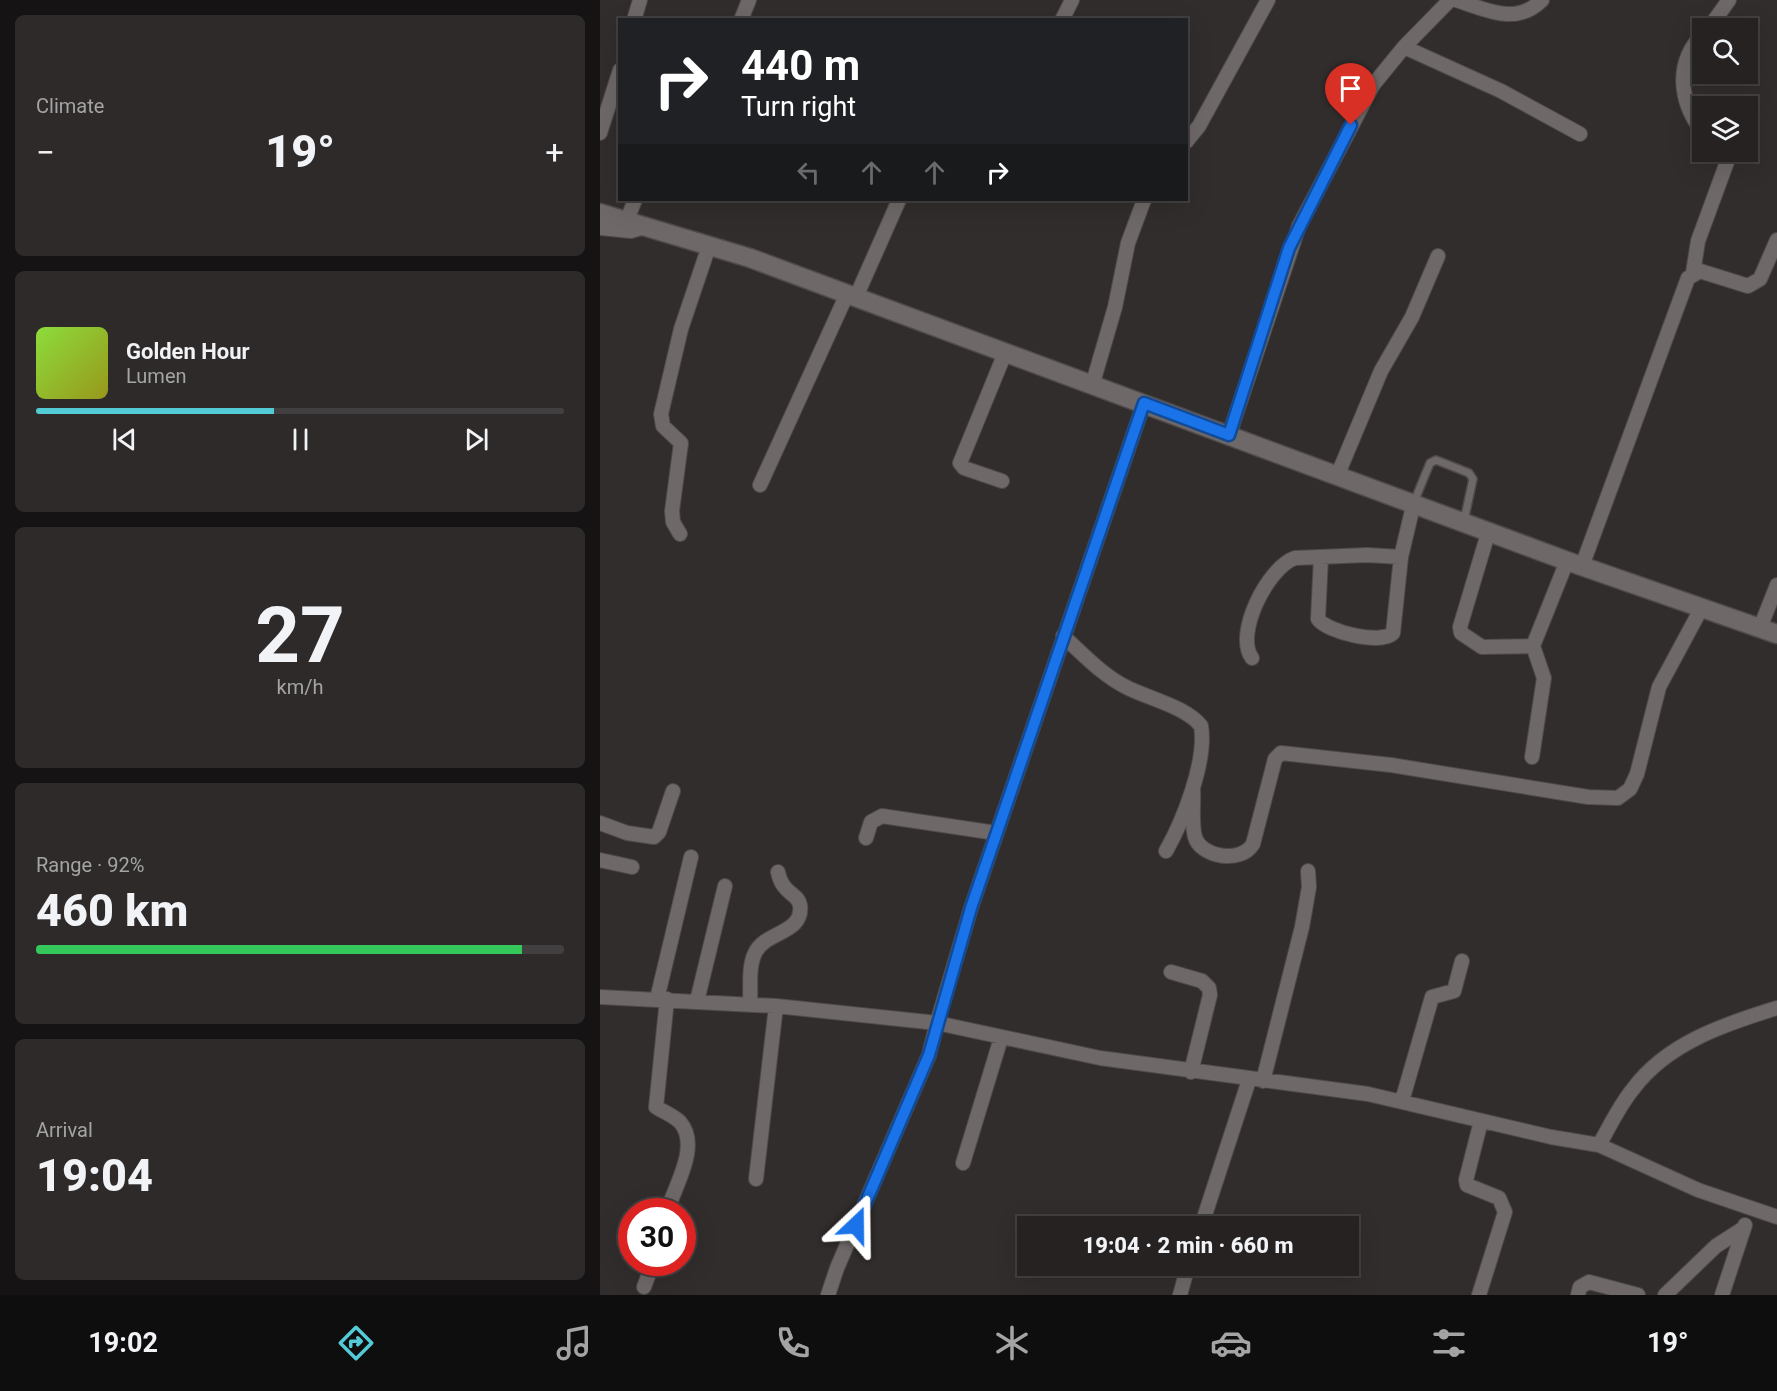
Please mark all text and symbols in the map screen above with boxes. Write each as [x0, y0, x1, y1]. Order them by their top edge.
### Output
map controls [1692, 18, 1758, 162]
button: search [1692, 18, 1758, 84]
text: 440 m [741, 41, 860, 90]
icon: right [642, 42, 720, 120]
pin [1325, 63, 1376, 125]
icon: arrive [1334, 72, 1367, 105]
text: Turn right [741, 91, 856, 123]
text: Climate [36, 94, 104, 118]
button: layers [1692, 96, 1758, 162]
text: 19° [265, 125, 335, 178]
text: − [36, 133, 55, 172]
text: + [545, 133, 564, 172]
icon: left [792, 156, 825, 189]
icon: ahead [855, 156, 888, 189]
icon: ahead [918, 156, 951, 189]
icon: right [981, 156, 1014, 189]
text: Golden Hour [126, 339, 250, 364]
text: Lumen [126, 364, 187, 388]
icon: previous [108, 423, 141, 456]
icon: pause [284, 423, 317, 456]
icon: next [460, 423, 493, 456]
text: 27 [255, 590, 345, 681]
text: km/h [277, 675, 323, 699]
text: Range · 92% [36, 853, 144, 877]
text: 460 km [36, 884, 188, 937]
text: Arrival [36, 1118, 93, 1142]
text: 19:04 [36, 1149, 153, 1202]
position arrow [824, 1193, 888, 1257]
speed limit sign: 30 [618, 1198, 696, 1276]
text: 19:04 · 2 min · 660 m [1083, 1233, 1293, 1258]
icon: directions [335, 1322, 377, 1364]
icon: music [553, 1322, 595, 1364]
icon: phone [772, 1322, 814, 1364]
icon: climate [991, 1322, 1033, 1364]
icon: car [1210, 1322, 1252, 1364]
icon: filters [1428, 1322, 1470, 1364]
text: 19:02 [88, 1327, 158, 1359]
text: 19° [1647, 1327, 1689, 1359]

